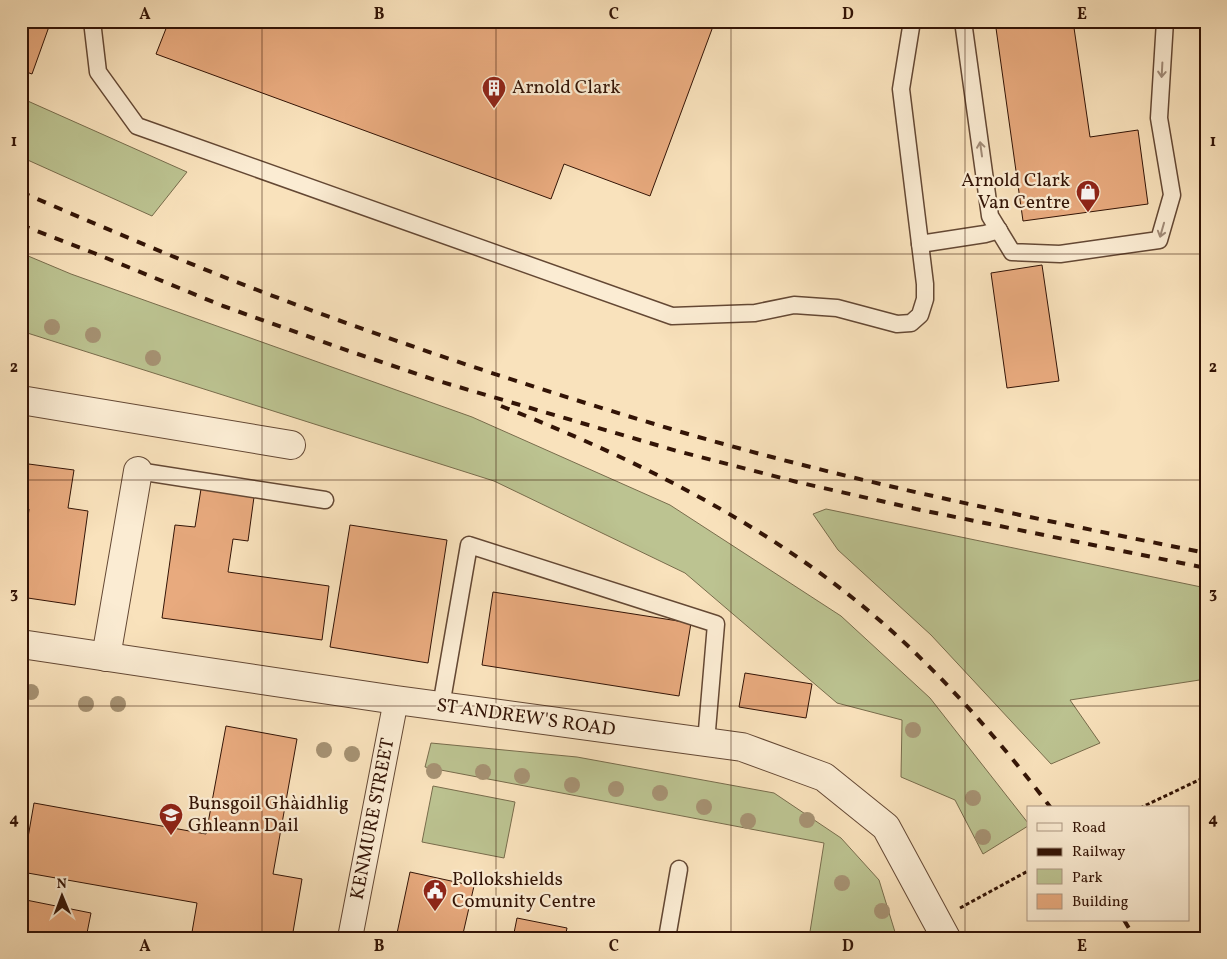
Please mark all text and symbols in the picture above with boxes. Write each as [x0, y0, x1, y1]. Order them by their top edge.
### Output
text: A [139, 4, 151, 26]
text: B [374, 4, 385, 26]
text: C [609, 4, 619, 26]
text: D [842, 4, 854, 26]
text: E [1077, 4, 1087, 26]
one-way arrow [1157, 62, 1166, 78]
building icon: Arnold Clark [481, 75, 507, 109]
place label: Arnold Clark [512, 75, 621, 101]
text: 1 [11, 131, 17, 153]
text: 1 [1210, 131, 1216, 153]
one-way arrow [976, 142, 986, 158]
place label: Arnold Clark Van Centre [961, 168, 1070, 216]
shop icon: Arnold Clark Van Centre [1075, 179, 1101, 213]
one-way arrow [1156, 221, 1166, 237]
text: 2 [10, 357, 18, 379]
text: 2 [1209, 357, 1217, 379]
text: 3 [10, 583, 18, 605]
text: 3 [1209, 583, 1217, 605]
street label: ST ANDREW'S ROAD [435, 693, 617, 743]
street label: KENMURE STREET [345, 736, 401, 902]
place label: Bunsgoil Ghàidhlig Ghleann Dail [188, 791, 349, 839]
school or university icon: Bunsgoil Ghàidhlig Ghleann Dail [158, 802, 184, 836]
legend [1027, 806, 1190, 922]
text: 4 [9, 809, 19, 831]
text: 4 [1208, 809, 1218, 831]
text: Road [1072, 818, 1106, 839]
text: Railway [1072, 842, 1125, 863]
place label: Pollokshields Comunity Centre [452, 867, 596, 915]
text: Park [1072, 868, 1103, 889]
north arrow [38, 872, 88, 922]
text: N [57, 875, 67, 894]
public building icon: Pollokshields Comunity Centre [422, 878, 448, 912]
text: Building [1072, 892, 1129, 913]
text: A [139, 936, 151, 958]
text: B [374, 936, 385, 958]
text: C [609, 936, 619, 958]
text: D [842, 936, 854, 958]
text: E [1077, 936, 1087, 958]

